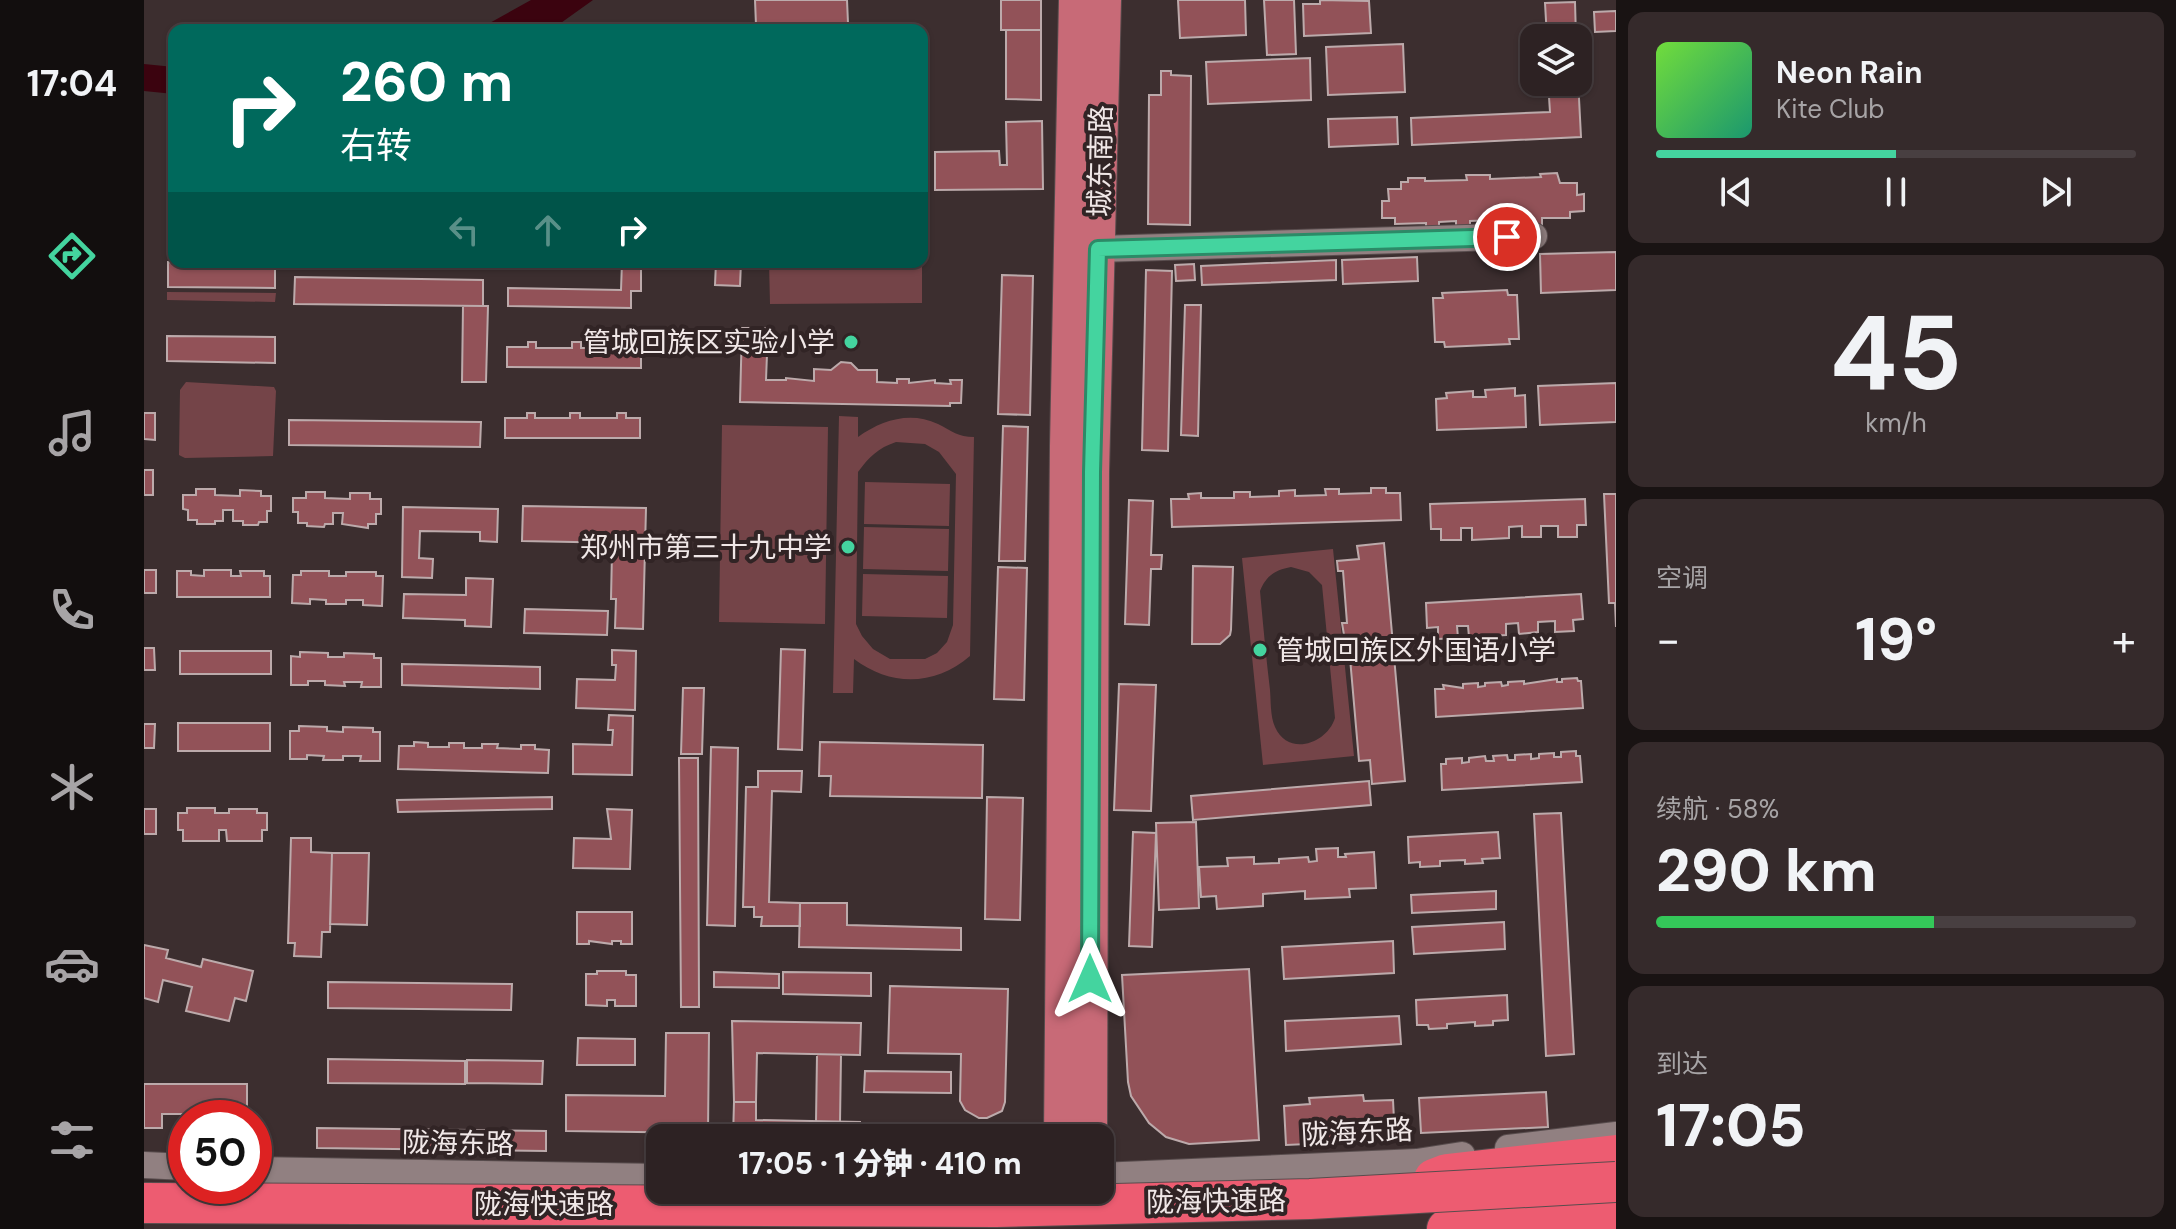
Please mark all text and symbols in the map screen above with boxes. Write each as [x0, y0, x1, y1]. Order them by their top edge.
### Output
map controls [1520, 24, 1592, 96]
button: layers [1520, 24, 1592, 96]
text: 260 m [340, 45, 513, 118]
text: Neon Rain [1776, 53, 1922, 92]
icon: right [208, 56, 312, 160]
text: 17:04 [27, 60, 117, 107]
text: Kite Club [1776, 92, 1885, 126]
street label: 城东南路 [1081, 105, 1120, 217]
text: 右转 [340, 122, 412, 169]
icon: previous [1714, 170, 1758, 214]
icon: pause [1874, 170, 1918, 214]
icon: next [2034, 170, 2078, 214]
pin [1473, 203, 1541, 271]
icon: left [442, 208, 486, 252]
icon: ahead [526, 208, 570, 252]
icon: right [610, 208, 654, 252]
icon: arrive [1485, 215, 1529, 259]
icon: directions [44, 228, 100, 284]
text: 45 [1830, 286, 1962, 421]
place label: 管城回族区实验小学 [583, 324, 835, 361]
marker: 管城回族区实验小学 [842, 333, 860, 351]
icon: music [44, 405, 100, 461]
text: km/h [1865, 406, 1927, 440]
place label: 郑州市第三十九中学 [580, 529, 832, 566]
marker: 郑州市第三十九中学 [839, 538, 857, 556]
text: 空调 [1656, 561, 1708, 595]
icon: phone [44, 582, 100, 638]
text: 19° [1855, 600, 1937, 679]
text: − [1656, 611, 1680, 669]
text: + [2112, 611, 2136, 669]
place label: 管城回族区外国语小学 [1276, 632, 1556, 669]
marker: 管城回族区外国语小学 [1251, 641, 1269, 659]
icon: climate [44, 759, 100, 815]
text: 续航 · 58% [1656, 792, 1779, 826]
text: 290 km [1656, 831, 1877, 910]
icon: car [44, 936, 100, 992]
position arrow [1048, 937, 1132, 1021]
text: 到达 [1656, 1047, 1708, 1081]
text: 17:05 [1656, 1086, 1806, 1165]
speed limit sign: 50 [168, 1100, 272, 1204]
street label: 陇海东路 [1300, 1111, 1414, 1154]
icon: filters [44, 1112, 100, 1168]
street label: 陇海东路 [402, 1124, 514, 1163]
text: 17:05 · 1 分钟 · 410 m [738, 1144, 1022, 1183]
street label: 陇海快速路 [1146, 1182, 1286, 1221]
street label: 陇海快速路 [474, 1186, 614, 1223]

